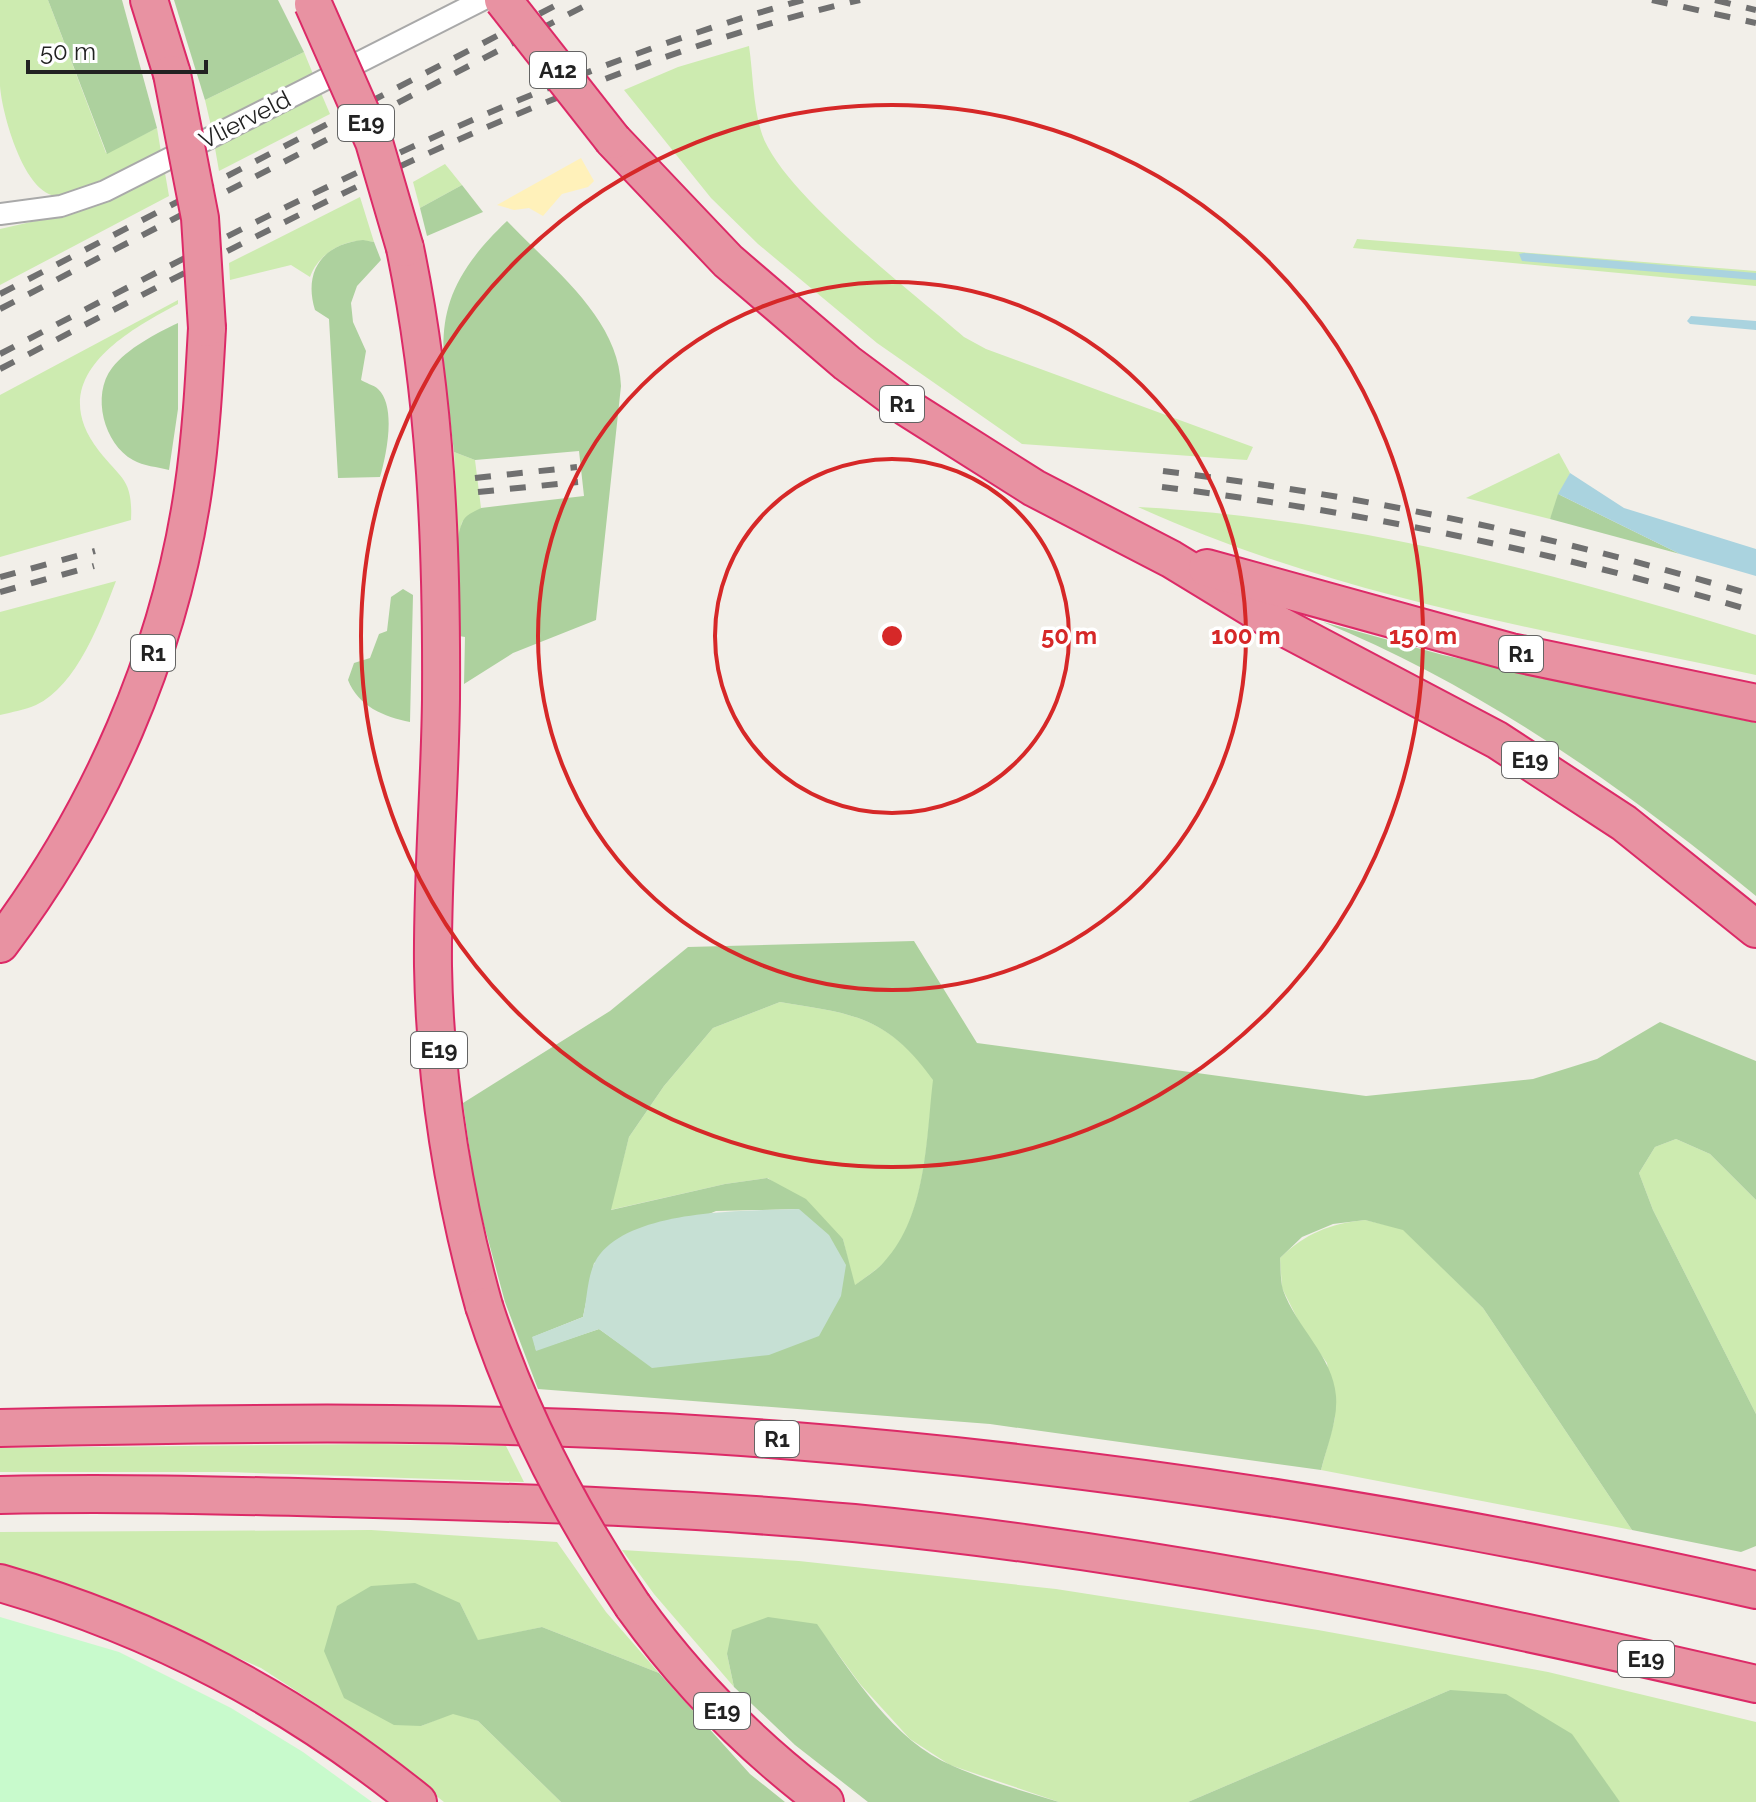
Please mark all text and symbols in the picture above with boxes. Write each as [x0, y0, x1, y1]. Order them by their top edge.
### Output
scale bar [28, 24, 206, 74]
text: 50 m [40, 37, 96, 66]
road number: A12 [530, 52, 586, 88]
street label: Vlierveld [194, 84, 295, 155]
road number: E19 [338, 105, 394, 141]
road number: R1 [880, 386, 924, 422]
text: 50 m [1041, 621, 1097, 650]
text: 100 m [1211, 621, 1281, 650]
text: 150 m [1389, 621, 1457, 650]
centre of rings [878, 622, 906, 650]
road number: R1 [131, 635, 175, 671]
road number: R1 [1499, 636, 1543, 672]
road number: E19 [1502, 742, 1558, 778]
road number: E19 [411, 1032, 467, 1068]
road number: R1 [755, 1421, 799, 1457]
road number: E19 [1618, 1641, 1674, 1677]
road number: E19 [694, 1693, 750, 1729]

